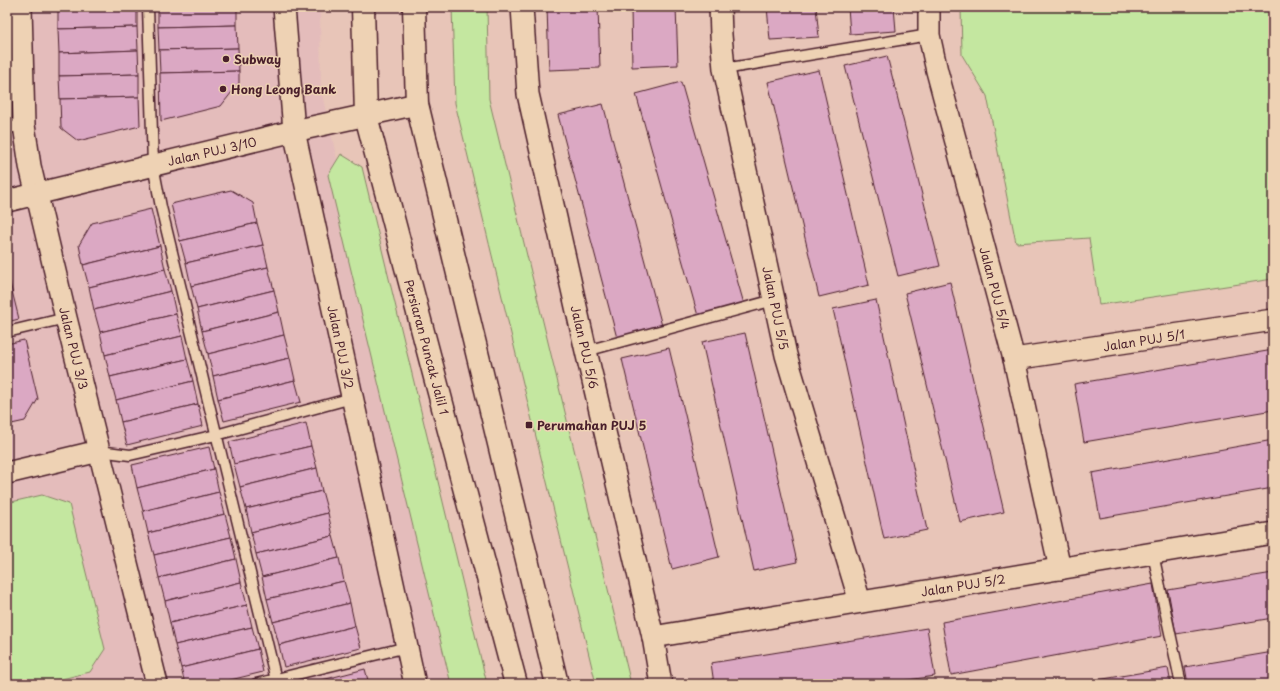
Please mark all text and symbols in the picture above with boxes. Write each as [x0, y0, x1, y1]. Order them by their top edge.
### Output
place label: Subway [234, 50, 281, 68]
marker: Subway [221, 54, 231, 64]
place label: Hong Leong Bank [231, 80, 336, 98]
marker: Hong Leong Bank [218, 84, 228, 94]
street label: Jalan PUJ 3/10 [166, 132, 259, 170]
street label: Jalan PUJ 5/4 [975, 245, 1015, 331]
street label: Jalan PUJ 5/5 [758, 265, 794, 351]
street label: Persiaran Puncak Jalil 1 [400, 277, 454, 417]
street label: Jalan PUJ 3/2 [323, 304, 359, 390]
street label: Jalan PUJ 5/6 [567, 304, 603, 390]
street label: Jalan PUJ 3/3 [55, 305, 93, 391]
street label: Jalan PUJ 5/1 [1102, 325, 1186, 355]
place label: Perumahan PUJ 5 [537, 416, 646, 434]
marker: Perumahan PUJ 5 [524, 420, 534, 430]
street label: Jalan PUJ 5/2 [919, 569, 1007, 601]

